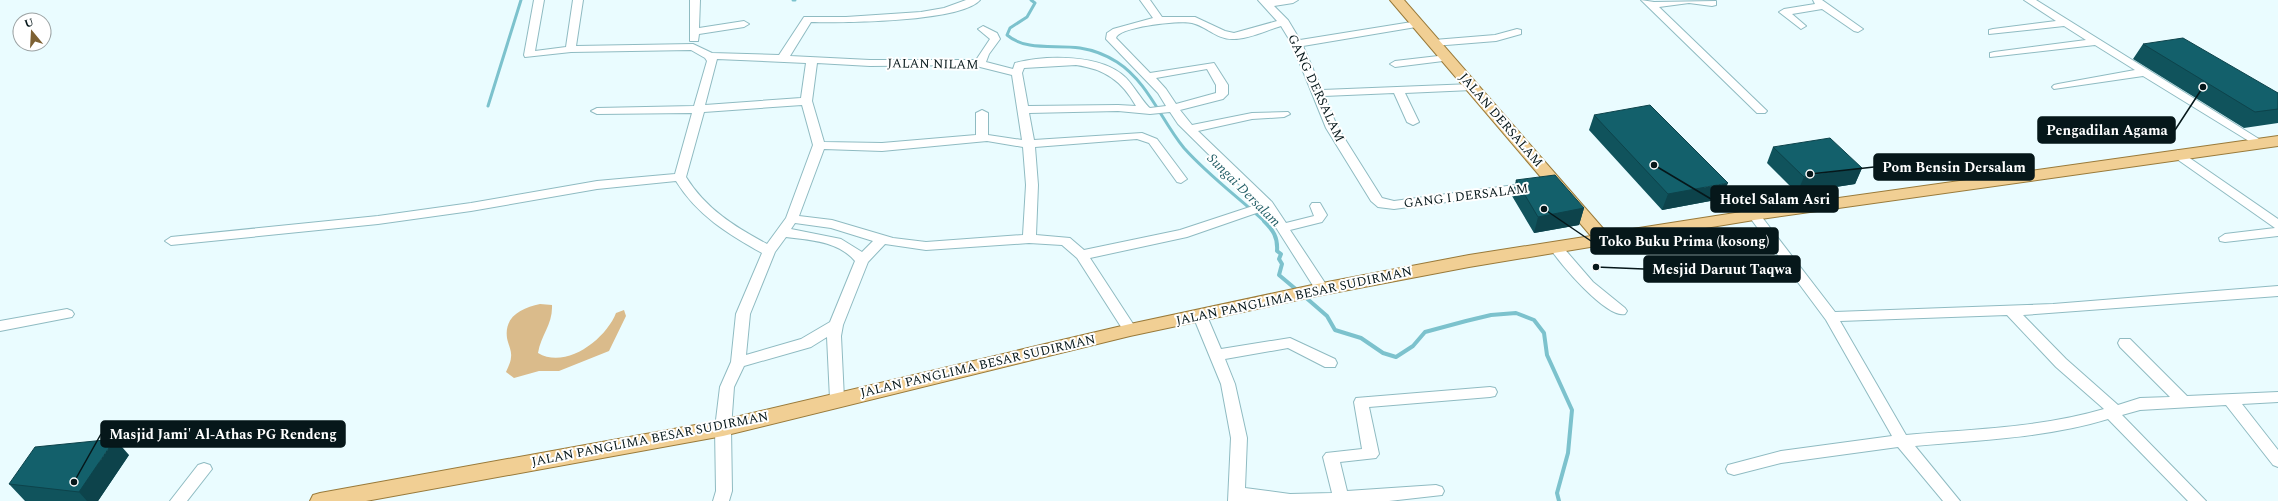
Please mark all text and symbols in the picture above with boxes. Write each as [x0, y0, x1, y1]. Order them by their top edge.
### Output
north arrow [12, 12, 52, 52]
text: U [22, 13, 36, 32]
street label: GANG DERSALAM [1282, 31, 1350, 145]
street label: JALAN NILAM [887, 53, 979, 75]
street label: JALAN DERSALAM [1454, 68, 1548, 172]
callout: Pengadilan Agama [2038, 117, 2175, 143]
text: Pengadilan Agama [2046, 120, 2169, 141]
water label: Sungai Dersalam [1202, 148, 1286, 232]
callout: Pom Bensin Dersalam [1874, 154, 2034, 180]
text: Pom Bensin Dersalam [1882, 157, 2026, 178]
street label: GANG I DERSALAM [1403, 178, 1529, 214]
callout: Hotel Salam Asri [1711, 186, 1838, 212]
text: Hotel Salam Asri [1720, 189, 1830, 210]
callout: Toko Buku Prima (kosong) [1591, 228, 1778, 254]
text: Toko Buku Prima (kosong) [1599, 231, 1769, 252]
callout: Mesjid Daruut Taqwa [1644, 256, 1800, 282]
text: Mesjid Daruut Taqwa [1652, 259, 1793, 280]
street label: JALAN PANGLIMA BESAR SUDIRMAN [1174, 261, 1414, 331]
street label: JALAN PANGLIMA BESAR SUDIRMAN [858, 329, 1098, 403]
street label: JALAN PANGLIMA BESAR SUDIRMAN [530, 406, 770, 472]
callout: Masjid Jami' Al-Athas PG Rendeng [101, 421, 345, 447]
text: Masjid Jami' Al-Athas PG Rendeng [109, 424, 337, 445]

